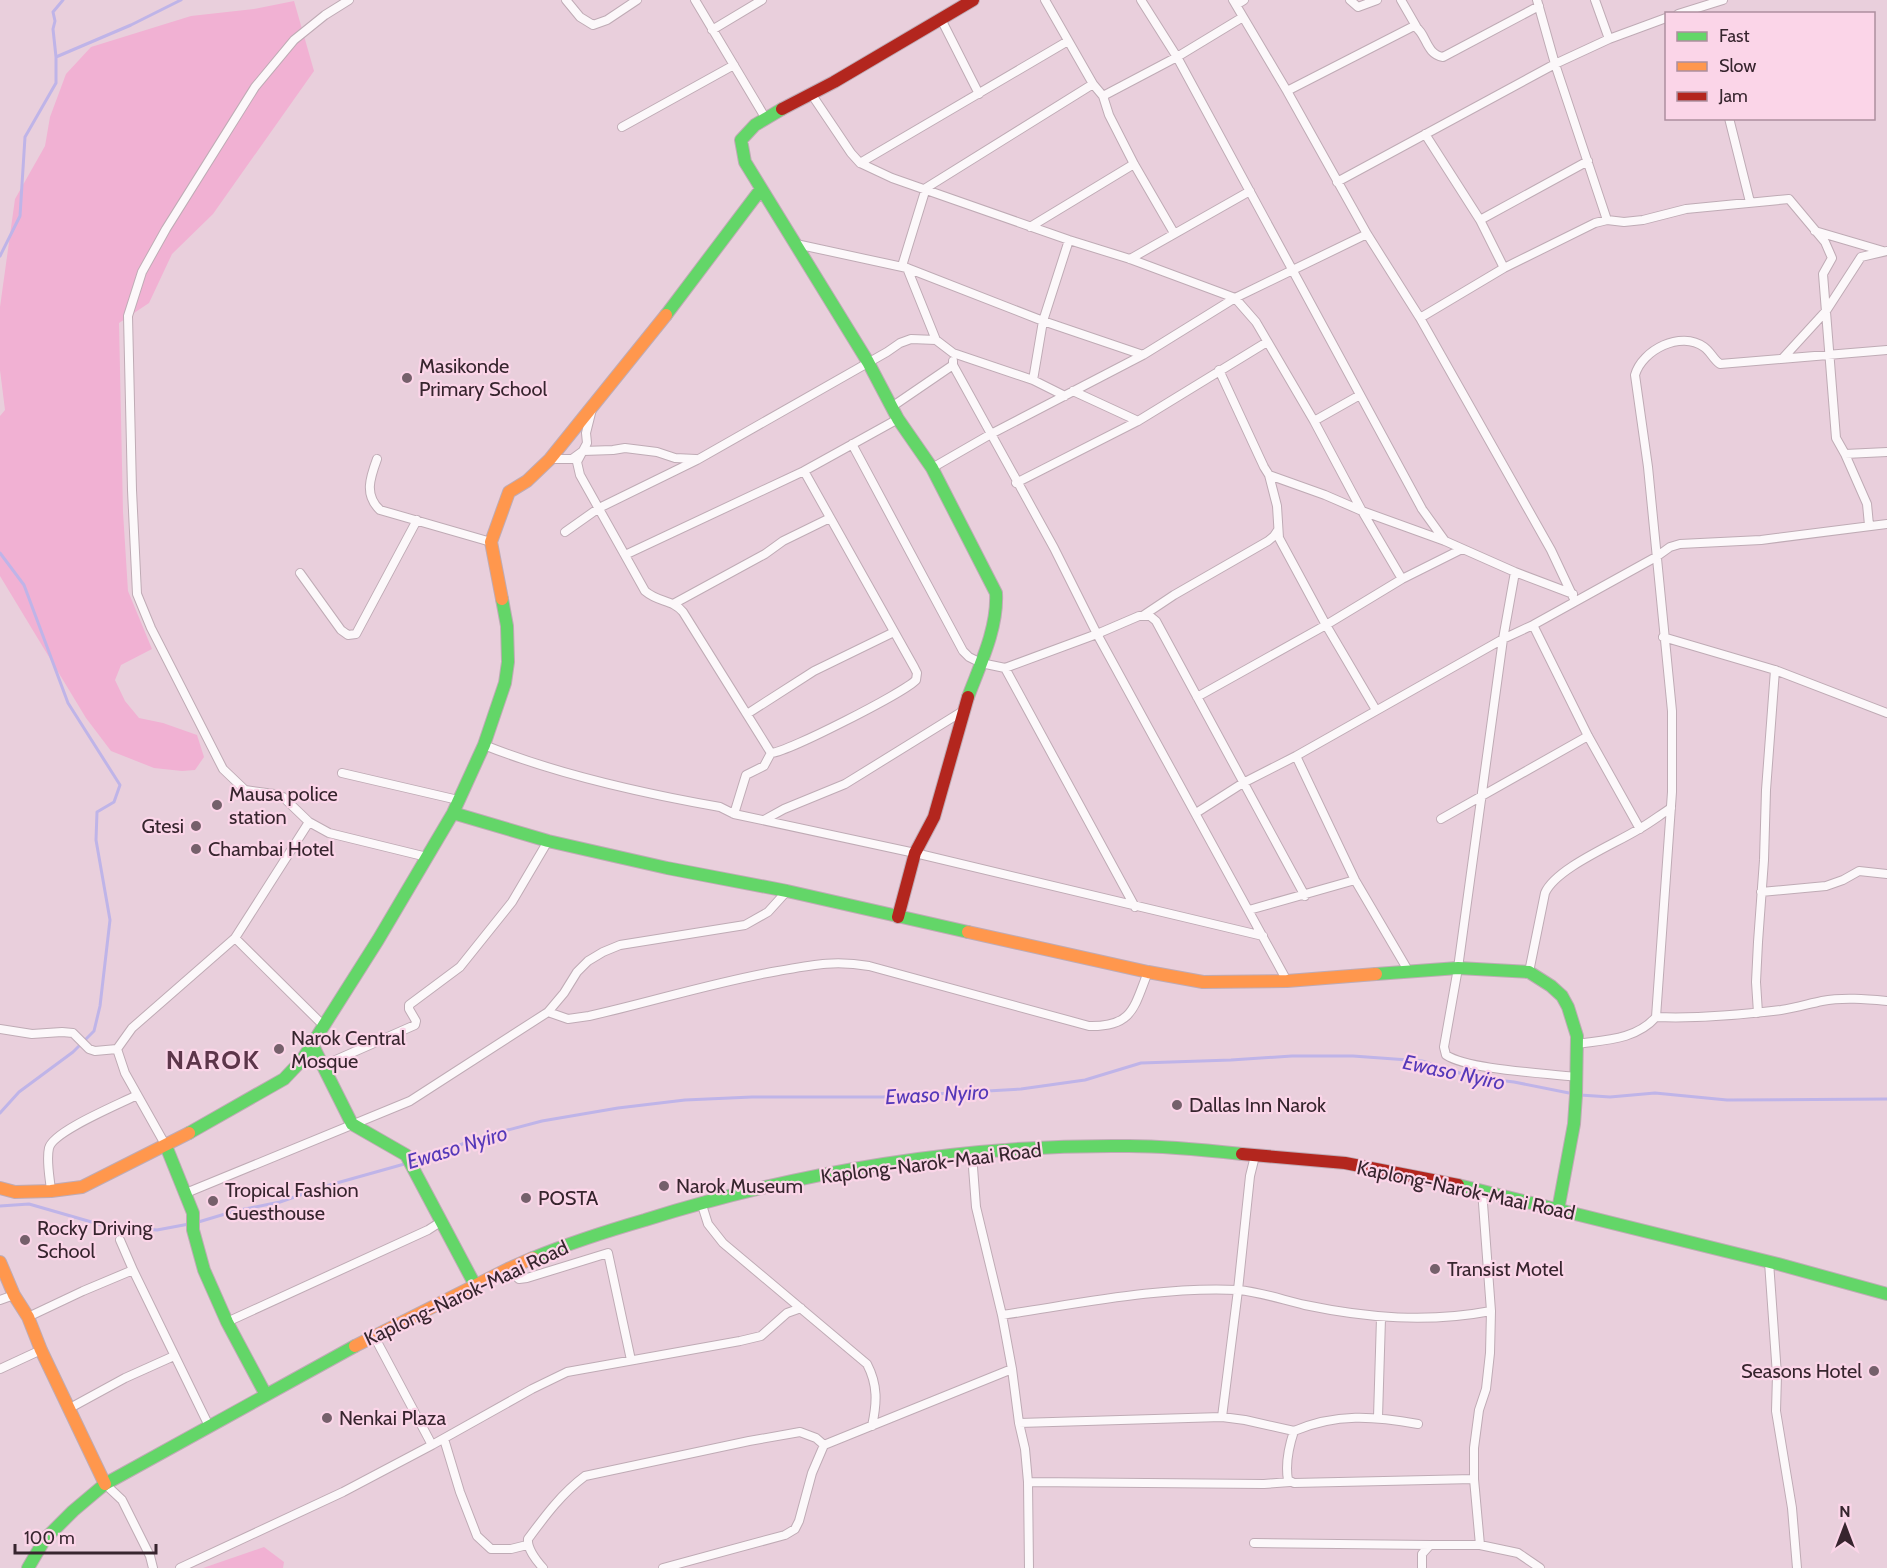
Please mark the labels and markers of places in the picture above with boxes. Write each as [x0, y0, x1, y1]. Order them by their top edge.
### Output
place label: Masikonde Primary School [419, 354, 547, 401]
marker: Masikonde Primary School [400, 371, 414, 385]
place label: Mausa police station [229, 782, 338, 829]
marker: Mausa police station [210, 798, 224, 812]
place label: Gtesi [141, 814, 184, 838]
marker: Gtesi [189, 819, 203, 833]
place label: Chambai Hotel [208, 837, 334, 861]
marker: Chambai Hotel [189, 842, 203, 856]
place label: Narok Central Mosque [291, 1026, 406, 1073]
marker: Narok Central Mosque [272, 1042, 286, 1056]
place label: Dallas Inn Narok [1189, 1093, 1326, 1117]
marker: Dallas Inn Narok [1170, 1098, 1184, 1112]
place label: Narok Museum [676, 1174, 803, 1198]
place label: Tropical Fashion Guesthouse [225, 1178, 359, 1225]
marker: Narok Museum [657, 1179, 671, 1193]
place label: POSTA [538, 1186, 599, 1210]
marker: POSTA [519, 1191, 533, 1205]
marker: Tropical Fashion Guesthouse [206, 1194, 220, 1208]
place label: Rocky Driving School [37, 1216, 154, 1263]
marker: Rocky Driving School [18, 1233, 32, 1247]
place label: Transist Motel [1447, 1257, 1564, 1281]
marker: Transist Motel [1428, 1262, 1442, 1276]
place label: Seasons Hotel [1741, 1359, 1862, 1383]
marker: Seasons Hotel [1867, 1364, 1881, 1378]
place label: Nenkai Plaza [339, 1406, 446, 1430]
marker: Nenkai Plaza [320, 1411, 334, 1425]

